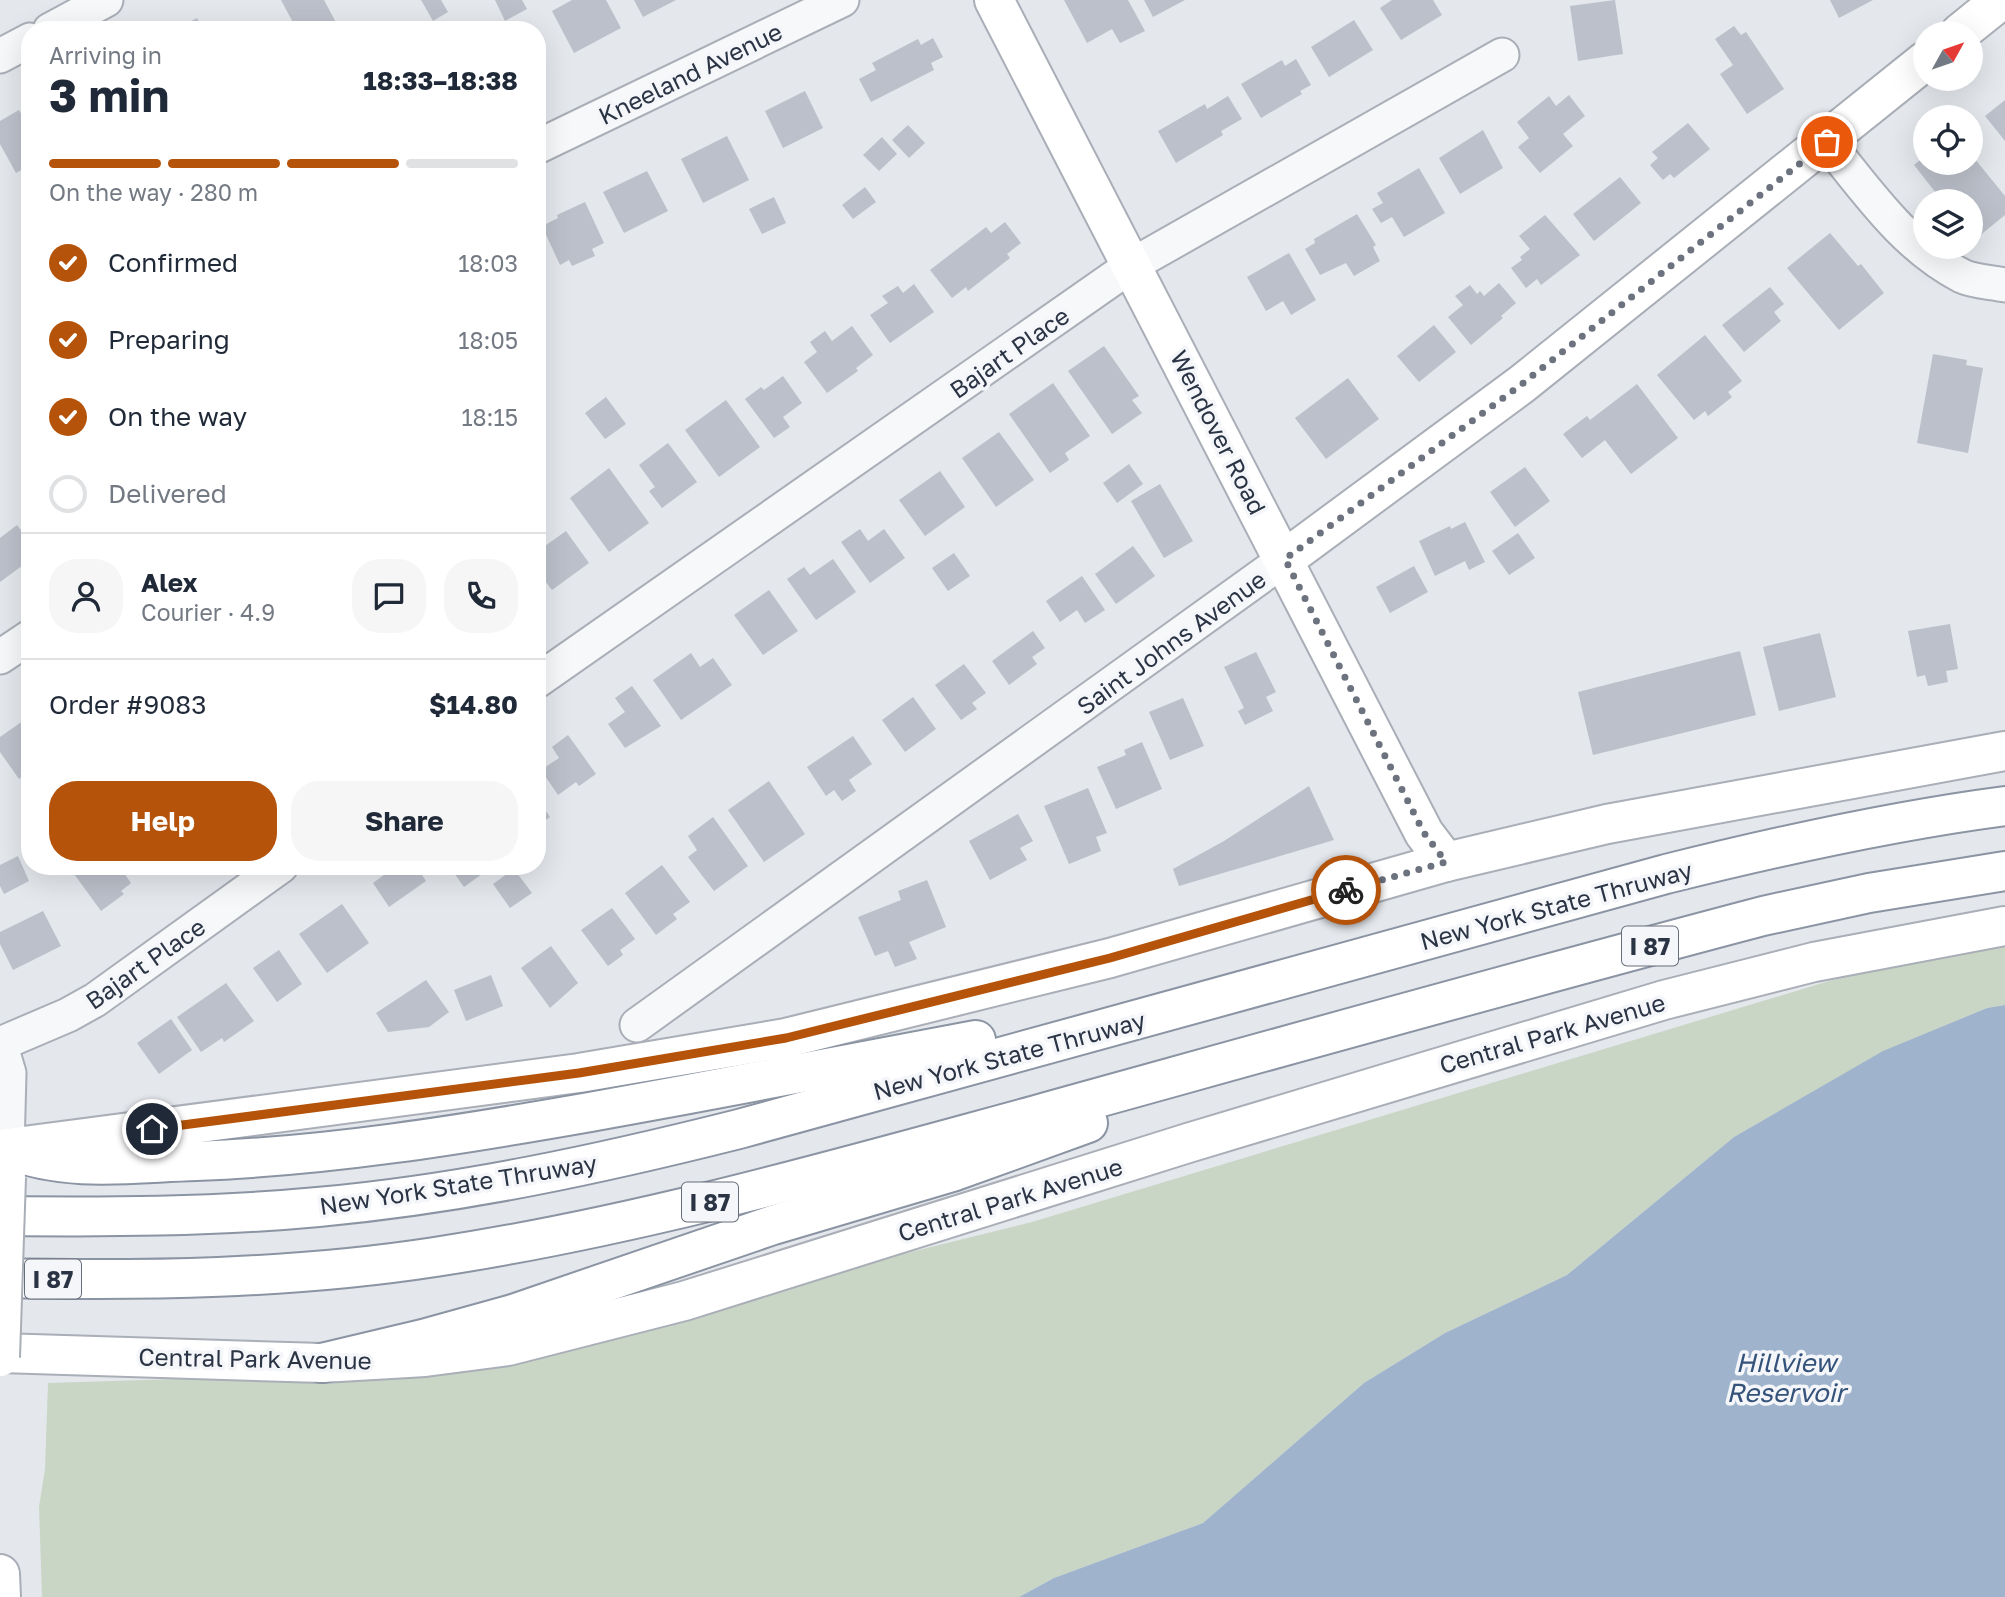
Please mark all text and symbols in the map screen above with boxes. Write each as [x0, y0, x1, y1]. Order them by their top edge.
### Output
street label: Kneeland Avenue [593, 16, 787, 130]
north arrow [1913, 21, 1983, 91]
map controls [1913, 21, 1983, 259]
text: Arriving in [49, 41, 162, 69]
text: 18:33–18:38 [363, 65, 518, 96]
text: 3 min [49, 67, 169, 122]
button: locate [1913, 105, 1983, 175]
pin [1797, 112, 1857, 172]
icon: bag [1808, 123, 1846, 161]
text: On the way · 280 m [49, 178, 258, 206]
button: layers [1913, 189, 1983, 259]
icon: check [49, 244, 87, 282]
text: Confirmed [108, 247, 238, 278]
text: 18:03 [458, 249, 518, 277]
street label: Bajart Place [944, 300, 1074, 404]
icon: check [49, 321, 87, 359]
text: Preparing [108, 324, 230, 355]
text: 18:05 [458, 326, 518, 354]
street label: Wendover Road [1165, 345, 1273, 519]
icon: check [49, 398, 87, 436]
text: On the way [108, 401, 247, 432]
text: 18:15 [461, 403, 518, 431]
text: Delivered [108, 478, 227, 509]
button: person [49, 559, 123, 633]
button: chat [352, 559, 426, 633]
button: phone [444, 559, 518, 633]
street label: Saint Johns Avenue [1071, 564, 1271, 720]
text: Alex [141, 567, 198, 598]
text: Courier · 4.9 [141, 598, 275, 626]
text: Order #9083 [49, 689, 206, 720]
text: $14.80 [429, 689, 518, 720]
button: Help [49, 781, 277, 861]
button: Share [291, 781, 518, 861]
courier [1311, 855, 1381, 925]
street label: New York State Thruway [1417, 855, 1695, 955]
icon: bike [1327, 871, 1365, 909]
street label: Bajart Place [80, 911, 210, 1015]
road number: I 87 [1622, 926, 1678, 965]
street label: Central Park Avenue [1436, 987, 1668, 1079]
street label: New York State Thruway [870, 1005, 1148, 1105]
pin [122, 1099, 182, 1159]
icon: home [133, 1110, 171, 1148]
street label: New York State Thruway [317, 1148, 599, 1220]
street label: Central Park Avenue [894, 1151, 1126, 1247]
road number: I 87 [682, 1182, 738, 1222]
road number: I 87 [25, 1260, 81, 1298]
street label: Central Park Avenue [138, 1341, 372, 1375]
water label: Hillview Reservoir [1726, 1347, 1849, 1408]

